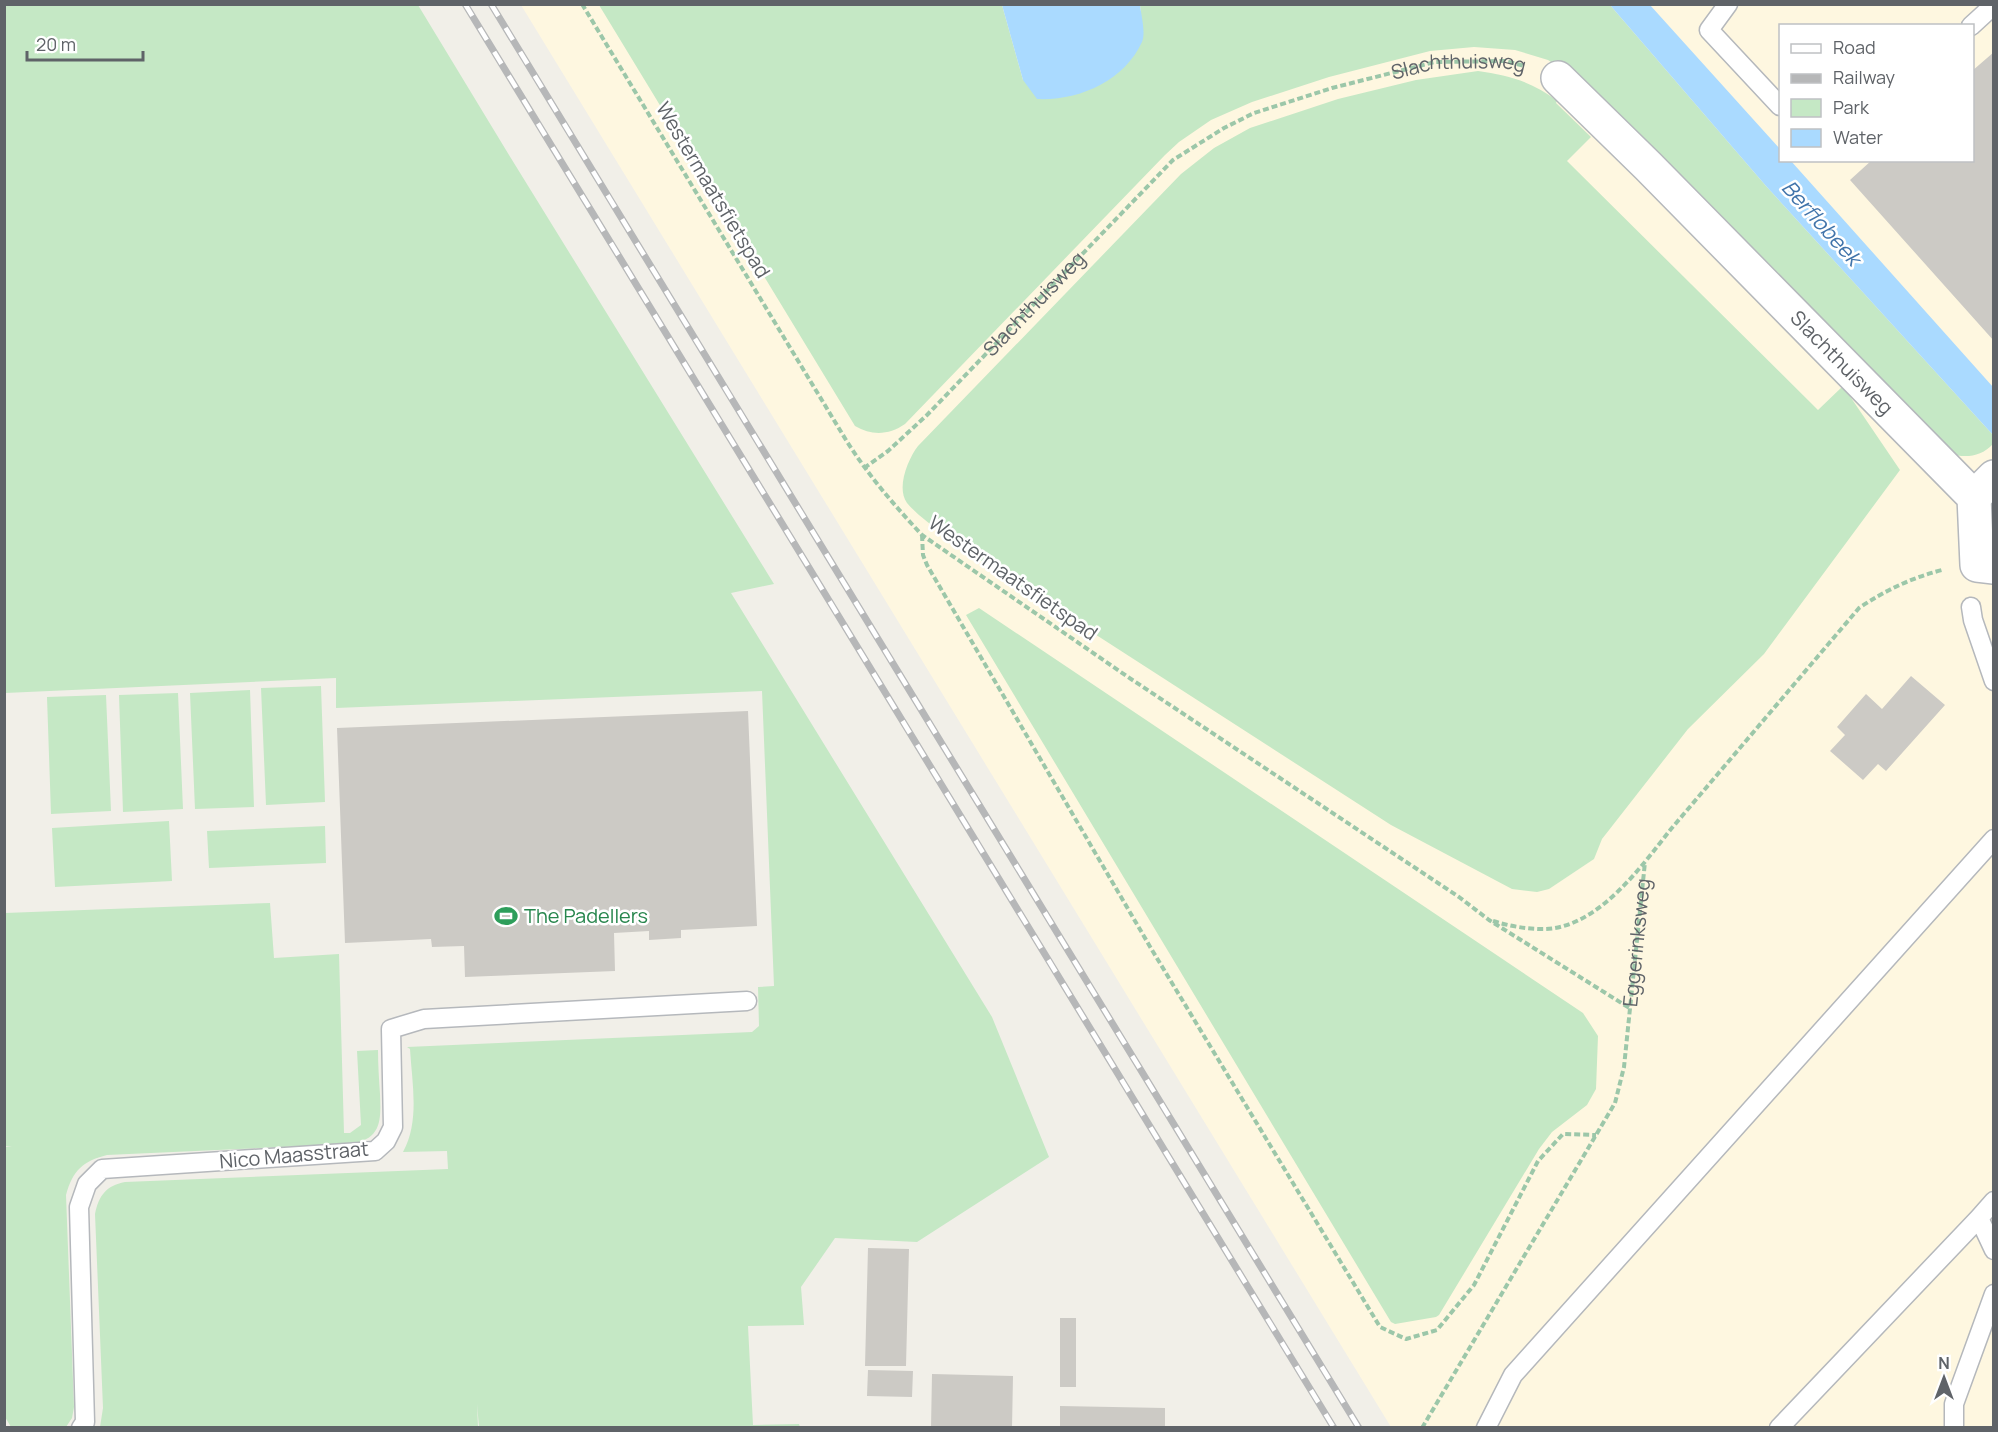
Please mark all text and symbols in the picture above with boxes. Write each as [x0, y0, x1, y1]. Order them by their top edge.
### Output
scale bar [27, 24, 142, 62]
legend [1779, 24, 1974, 162]
text: 20 m [36, 32, 76, 56]
text: Road [1833, 35, 1876, 59]
street label: Slachthuisweg [1388, 47, 1529, 86]
text: Railway [1833, 65, 1895, 89]
text: Park [1833, 95, 1870, 119]
street label: Westermaatsfietspad [650, 97, 777, 283]
text: Water [1833, 125, 1883, 149]
water label: Berflobeek [1776, 174, 1869, 273]
street label: Slachthuisweg [977, 245, 1091, 362]
street label: Slachthuisweg [1785, 304, 1900, 420]
street label: Westermaatsfietspad [923, 509, 1103, 646]
street label: Eggerinksweg [1616, 877, 1656, 1008]
place label: The Padellers [524, 902, 648, 929]
sports icon: The Padellers [493, 903, 519, 929]
street label: Nico Maasstraat [218, 1135, 370, 1174]
north arrow [1914, 1348, 1974, 1408]
text: N [1938, 1352, 1950, 1374]

